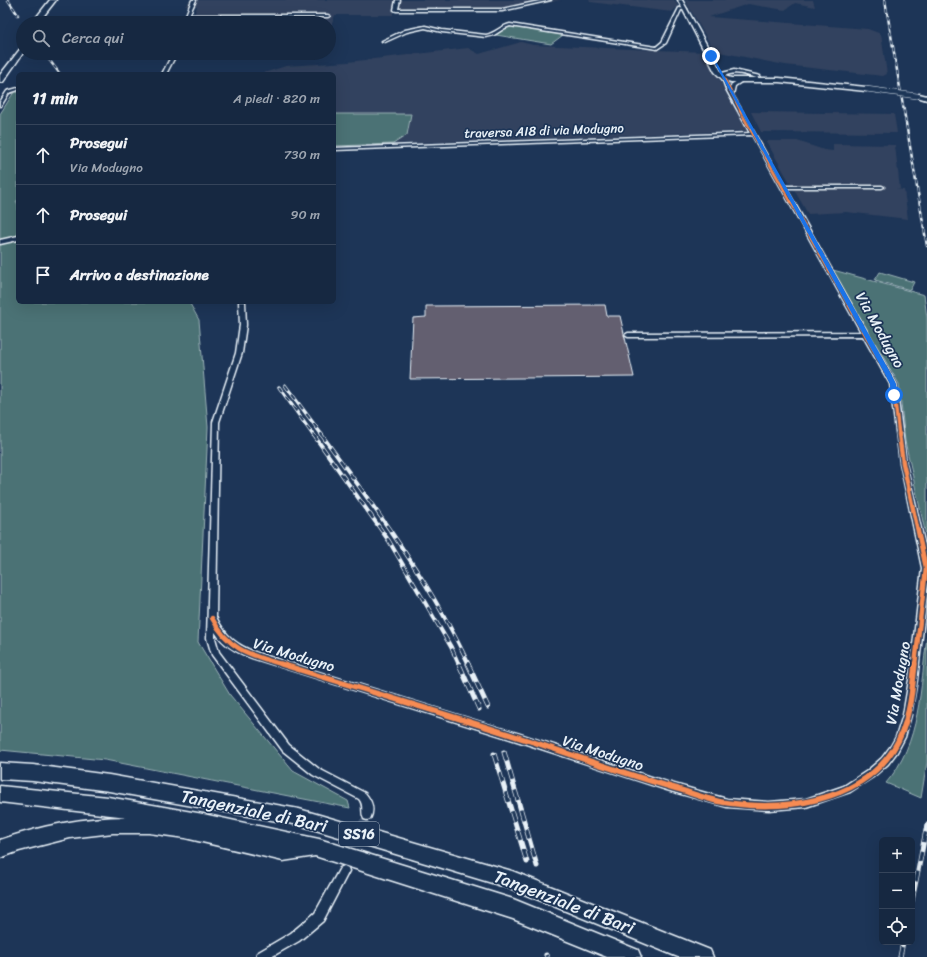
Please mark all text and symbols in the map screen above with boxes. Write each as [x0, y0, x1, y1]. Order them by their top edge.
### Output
search box [16, 16, 336, 60]
text: Cerca qui [62, 25, 124, 51]
icon: search [30, 27, 52, 49]
route end [702, 47, 720, 65]
text: 11 min [32, 83, 78, 113]
text: A piedi · 820 m [233, 87, 320, 110]
street label: traversa AI8 di via Modugno [464, 116, 625, 145]
text: Prosegui [70, 130, 127, 156]
text: 730 m [284, 143, 320, 166]
icon: ahead [32, 144, 54, 166]
text: Via Modugno [70, 156, 143, 179]
text: Prosegui [70, 202, 127, 228]
text: 90 m [290, 203, 320, 226]
icon: ahead [32, 204, 54, 226]
text: Arrivo a destinazione [70, 262, 209, 288]
icon: arrive [32, 264, 54, 286]
street label: Via Modugno [848, 287, 912, 373]
route start [885, 386, 903, 404]
street label: Via Modugno [250, 630, 338, 680]
street label: Via Modugno [878, 639, 918, 727]
street label: Via Modugno [559, 728, 647, 778]
street label: Tangenziale di Bari [178, 780, 331, 842]
road number: SS16 [339, 822, 379, 846]
map controls [879, 837, 915, 945]
button: + [879, 837, 915, 873]
street label: Tangenziale di Bari [489, 860, 640, 944]
button: − [879, 873, 915, 909]
button: locate [879, 909, 915, 945]

